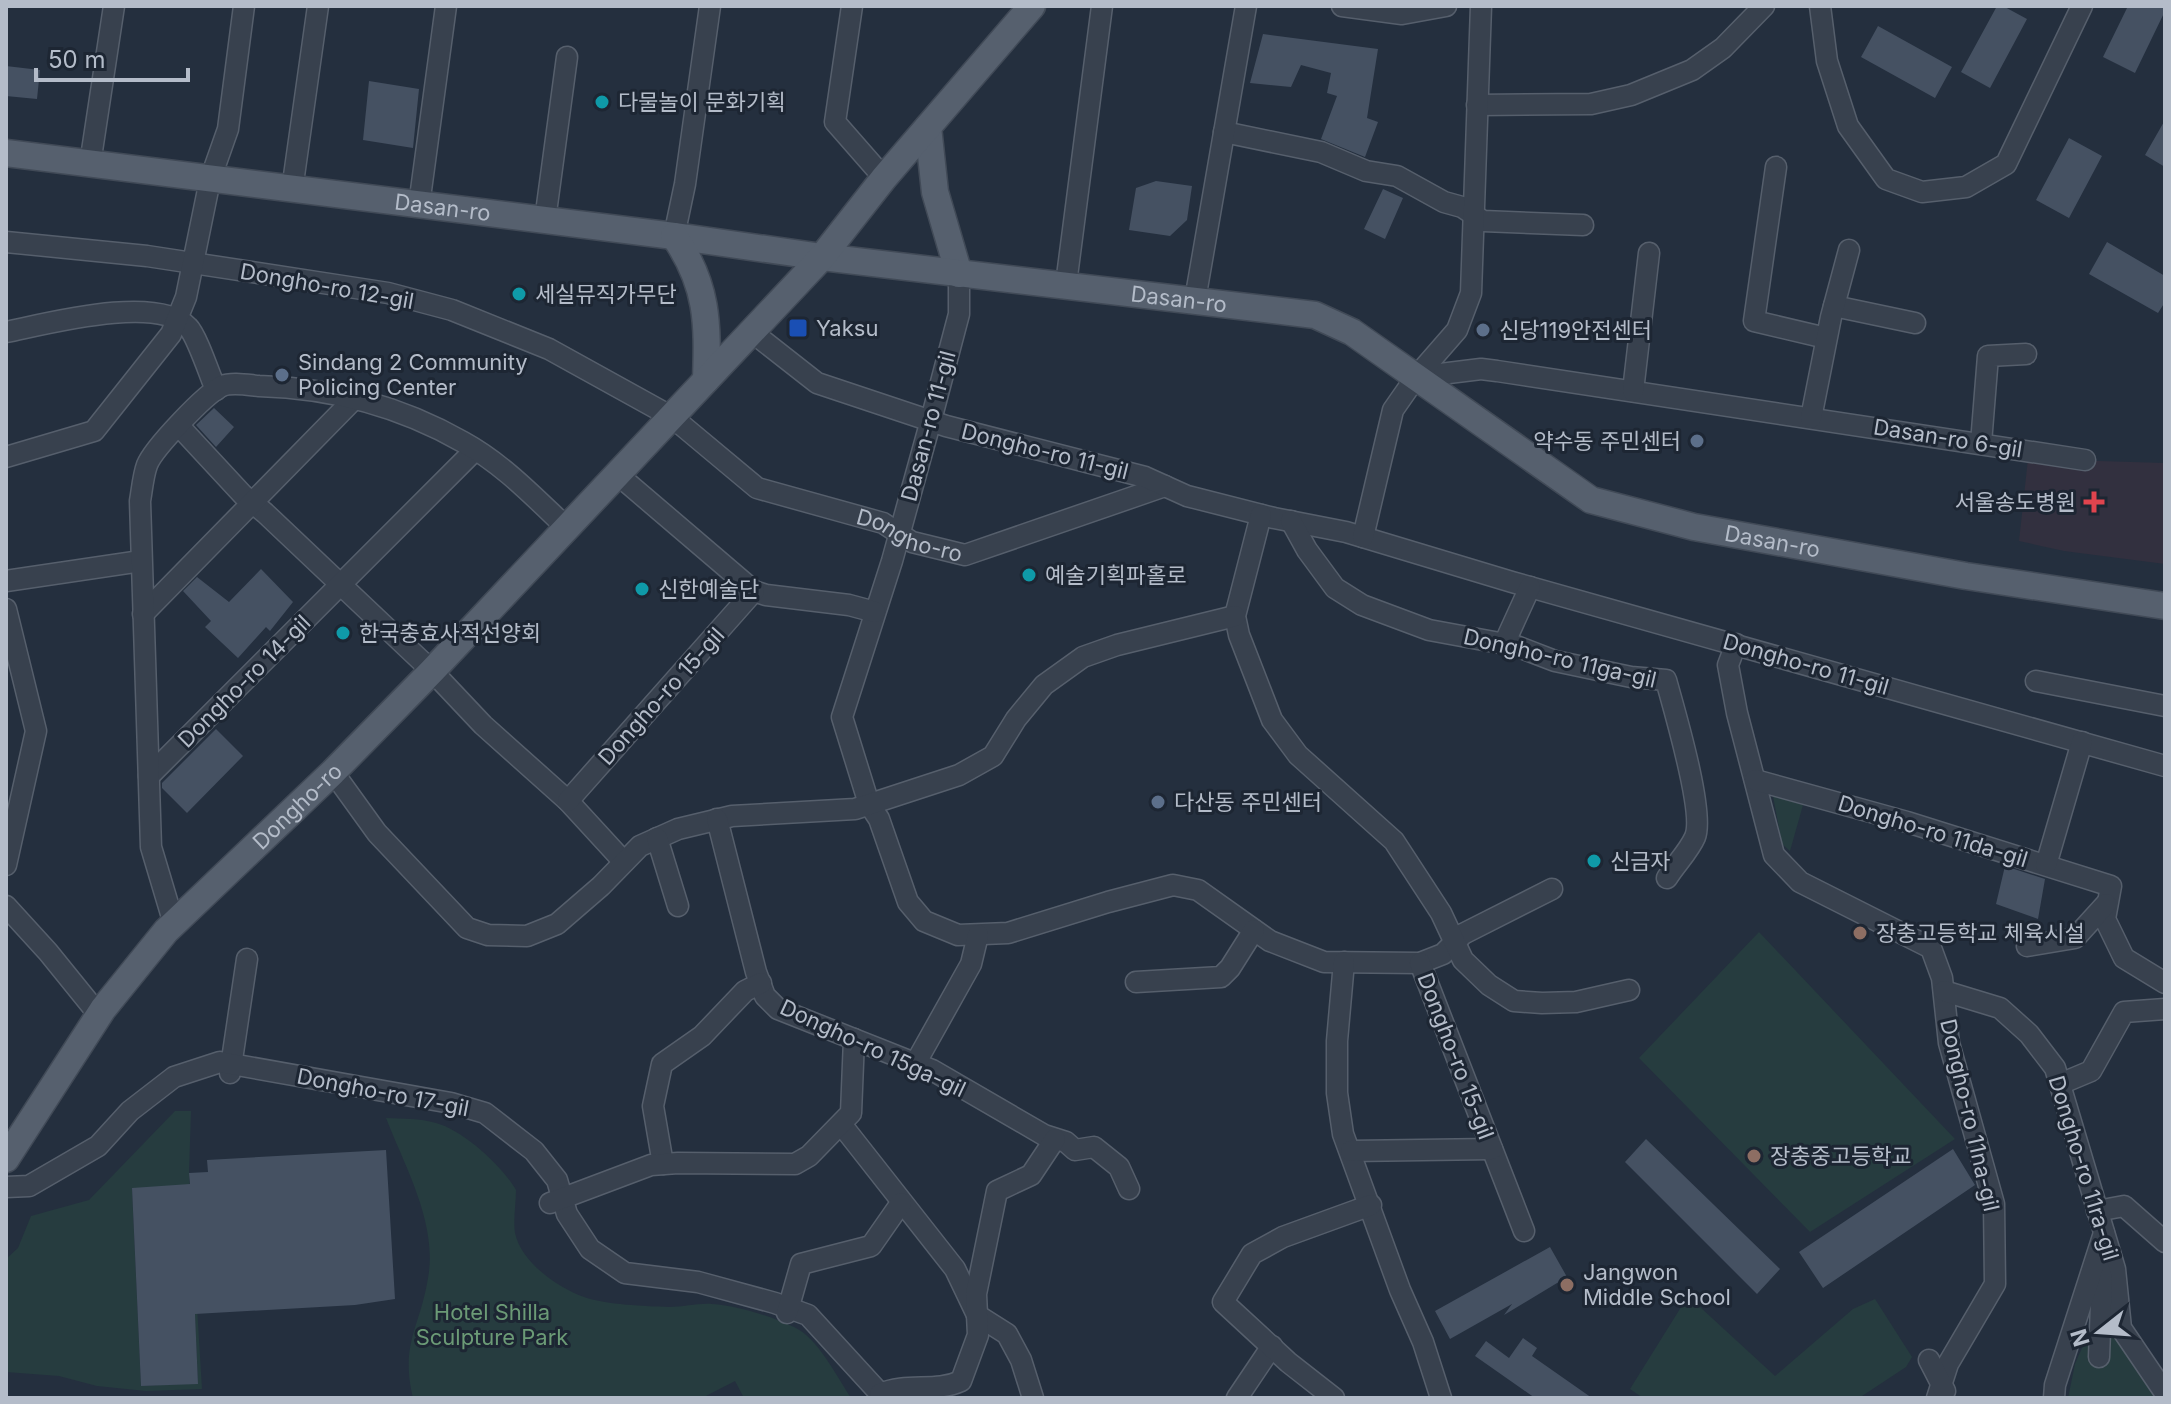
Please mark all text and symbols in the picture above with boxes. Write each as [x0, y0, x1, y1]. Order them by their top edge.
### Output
scale bar [36, 32, 188, 82]
text: 50 m [48, 45, 106, 74]
place label: 다물놀이 문화기획 [618, 89, 786, 115]
marker: 다물놀이 문화기획 [593, 93, 611, 111]
street label: Dasan-ro [393, 188, 492, 226]
street label: Dongho-ro 12-gil [238, 258, 416, 314]
street label: Dasan-ro [1129, 280, 1228, 318]
place label: 세실뮤직가무단 [535, 281, 677, 307]
marker: 세실뮤직가무단 [510, 285, 528, 303]
place label: Yaksu [816, 315, 878, 341]
marker: Yaksu [787, 317, 809, 339]
place label: 신당119안전센터 [1499, 317, 1652, 343]
marker: 신당119안전센터 [1474, 321, 1492, 339]
street label: Dasan-ro 11-gil [895, 348, 961, 504]
place label: Sindang 2 Community Policing Center [298, 349, 528, 400]
marker: Sindang 2 Community Policing Center [273, 366, 291, 384]
street label: Dasan-ro 6-gil [1872, 413, 2024, 463]
street label: Dongho-ro 11-gil [959, 418, 1131, 484]
place label: 약수동 주민센터 [1533, 428, 1681, 454]
marker: 약수동 주민센터 [1688, 432, 1706, 450]
place label: 서울송도병원 [1955, 489, 2076, 515]
marker: 서울송도병원 [2083, 491, 2105, 513]
street label: Dongho-ro [854, 503, 965, 567]
street label: Dasan-ro [1723, 520, 1822, 562]
place label: 예술기획파홀로 [1045, 562, 1187, 588]
marker: 예술기획파홀로 [1020, 566, 1038, 584]
place label: 신한예술단 [658, 576, 759, 602]
marker: 신한예술단 [633, 580, 651, 598]
street label: Dongho-ro 14-gil [172, 609, 316, 753]
place label: 한국충효사적선양회 [359, 620, 541, 646]
street label: Dongho-ro 15-gil [593, 622, 729, 770]
street label: Dongho-ro 11ga-gil [1461, 623, 1659, 693]
marker: 한국충효사적선양회 [334, 624, 352, 642]
street label: Dongho-ro 11-gil [1720, 628, 1892, 700]
street label: Dongho-ro [247, 758, 347, 855]
place label: 다산동 주민센터 [1174, 789, 1322, 815]
street label: Dongho-ro 11da-gil [1835, 790, 2031, 872]
marker: 다산동 주민센터 [1149, 793, 1167, 811]
place label: 신금자 [1610, 848, 1671, 874]
marker: 신금자 [1585, 852, 1603, 870]
place label: 장충고등학교 체육시설 [1876, 920, 2085, 946]
marker: 장충고등학교 체육시설 [1851, 924, 1869, 942]
street label: Dongho-ro 15-gil [1412, 969, 1500, 1143]
street label: Dongho-ro 15ga-gil [776, 994, 970, 1102]
street label: Dongho-ro 11na-gil [1935, 1016, 2005, 1214]
street label: Dongho-ro 17-gil [295, 1063, 471, 1121]
street label: Dongho-ro 11ra-gil [2044, 1072, 2124, 1264]
place label: 장충중고등학교 [1770, 1143, 1912, 1169]
marker: 장충중고등학교 [1745, 1147, 1763, 1165]
place label: Jangwon Middle School [1583, 1259, 1731, 1310]
marker: Jangwon Middle School [1558, 1276, 1576, 1294]
north arrow [2059, 1292, 2139, 1372]
park label: Hotel Shilla Sculpture Park [416, 1299, 568, 1350]
text: N [2065, 1326, 2095, 1350]

